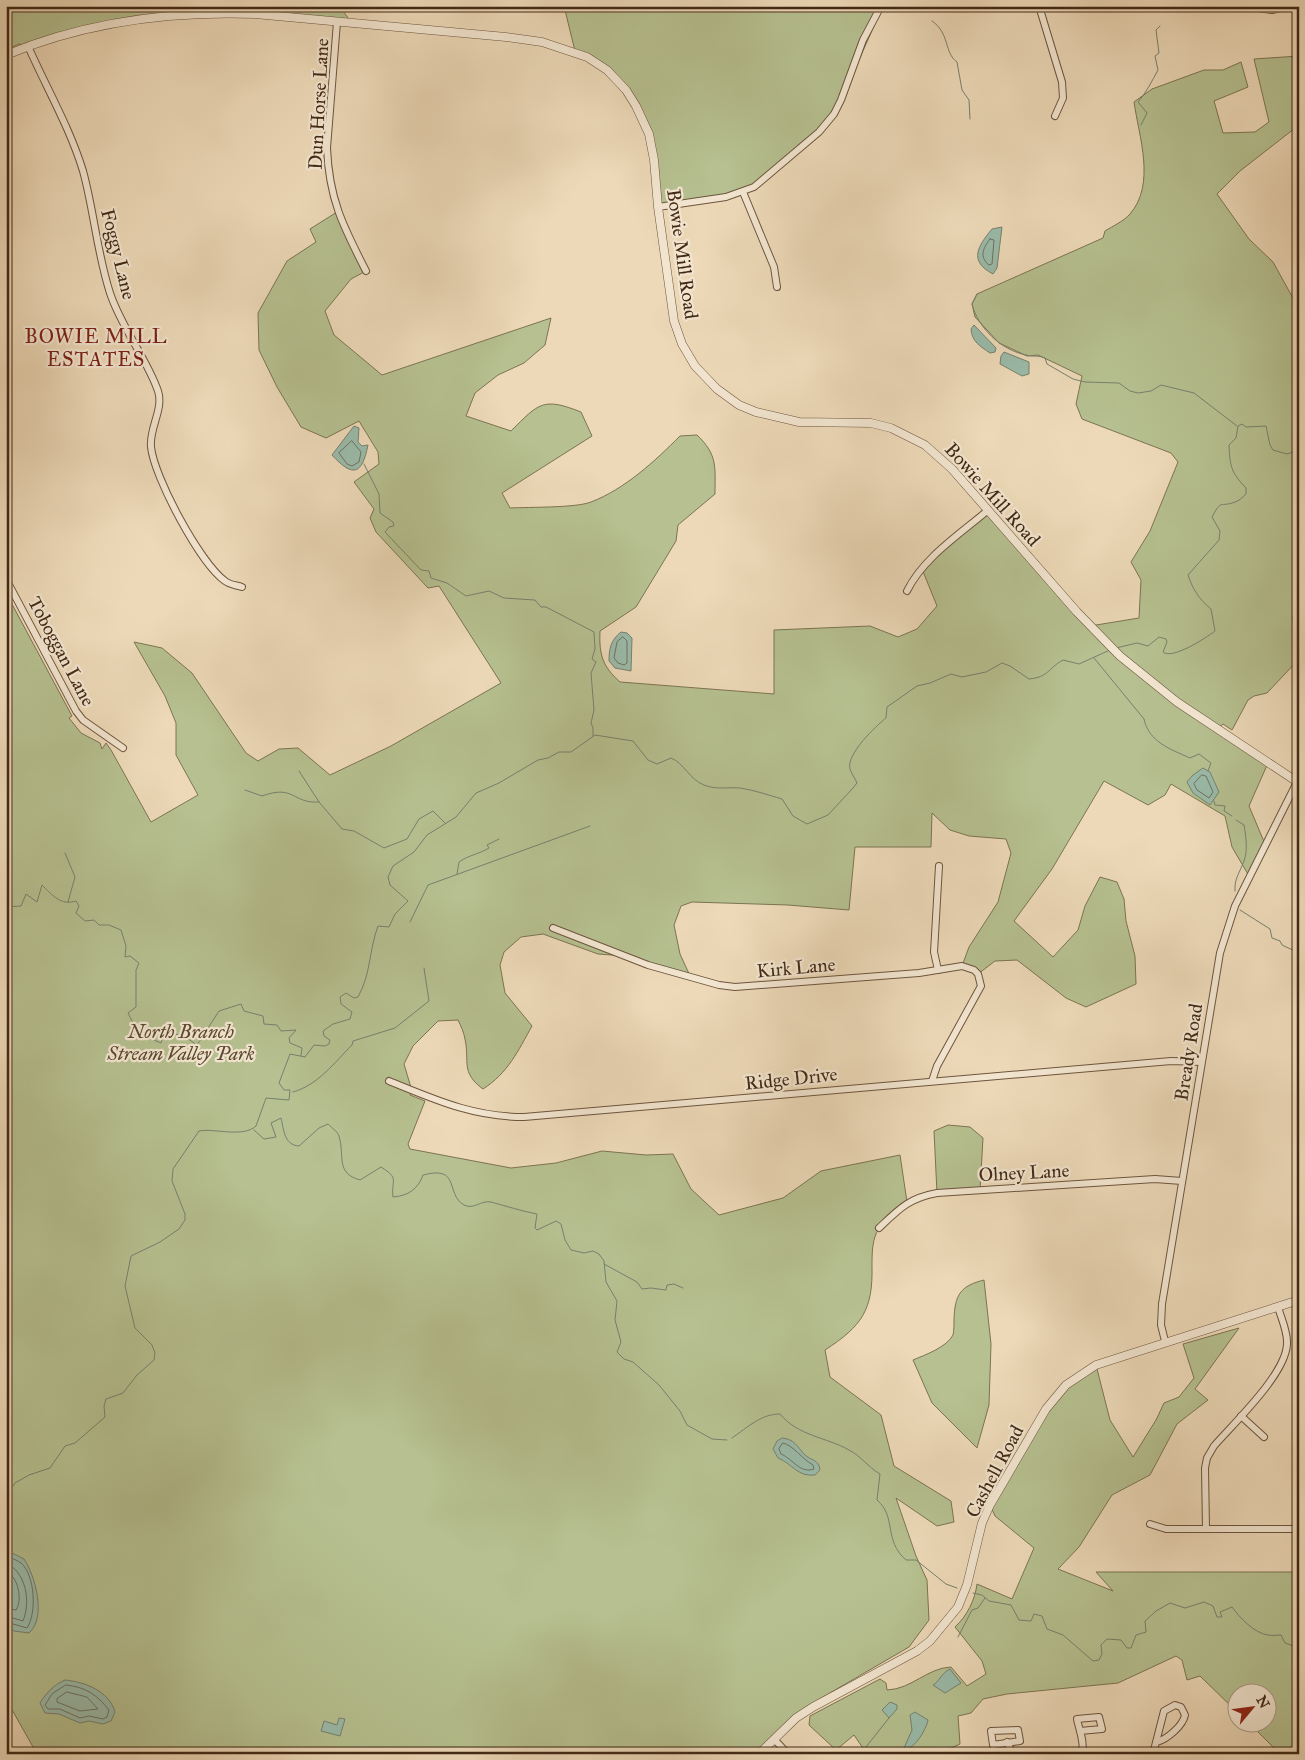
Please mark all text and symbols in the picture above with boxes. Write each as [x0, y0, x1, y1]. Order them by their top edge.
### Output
street label: Dun Horse Lane [304, 38, 333, 170]
street label: Bowie Mill Road [662, 187, 703, 321]
street label: Foggy Lane [95, 206, 141, 302]
district label: BOWIE MILL ESTATES [24, 324, 168, 371]
street label: Bowie Mill Road [940, 438, 1045, 551]
street label: Toboggan Lane [22, 593, 100, 710]
street label: Kirk Lane [756, 953, 836, 982]
street label: Bready Road [1169, 1001, 1208, 1102]
park label: North Branch Stream Valley Park [106, 1020, 255, 1065]
street label: Ridge Drive [744, 1062, 839, 1096]
street label: Olney Lane [978, 1159, 1070, 1186]
street label: Cashell Road [961, 1421, 1029, 1521]
north arrow [1228, 1682, 1278, 1732]
text: N [1253, 1693, 1273, 1711]

